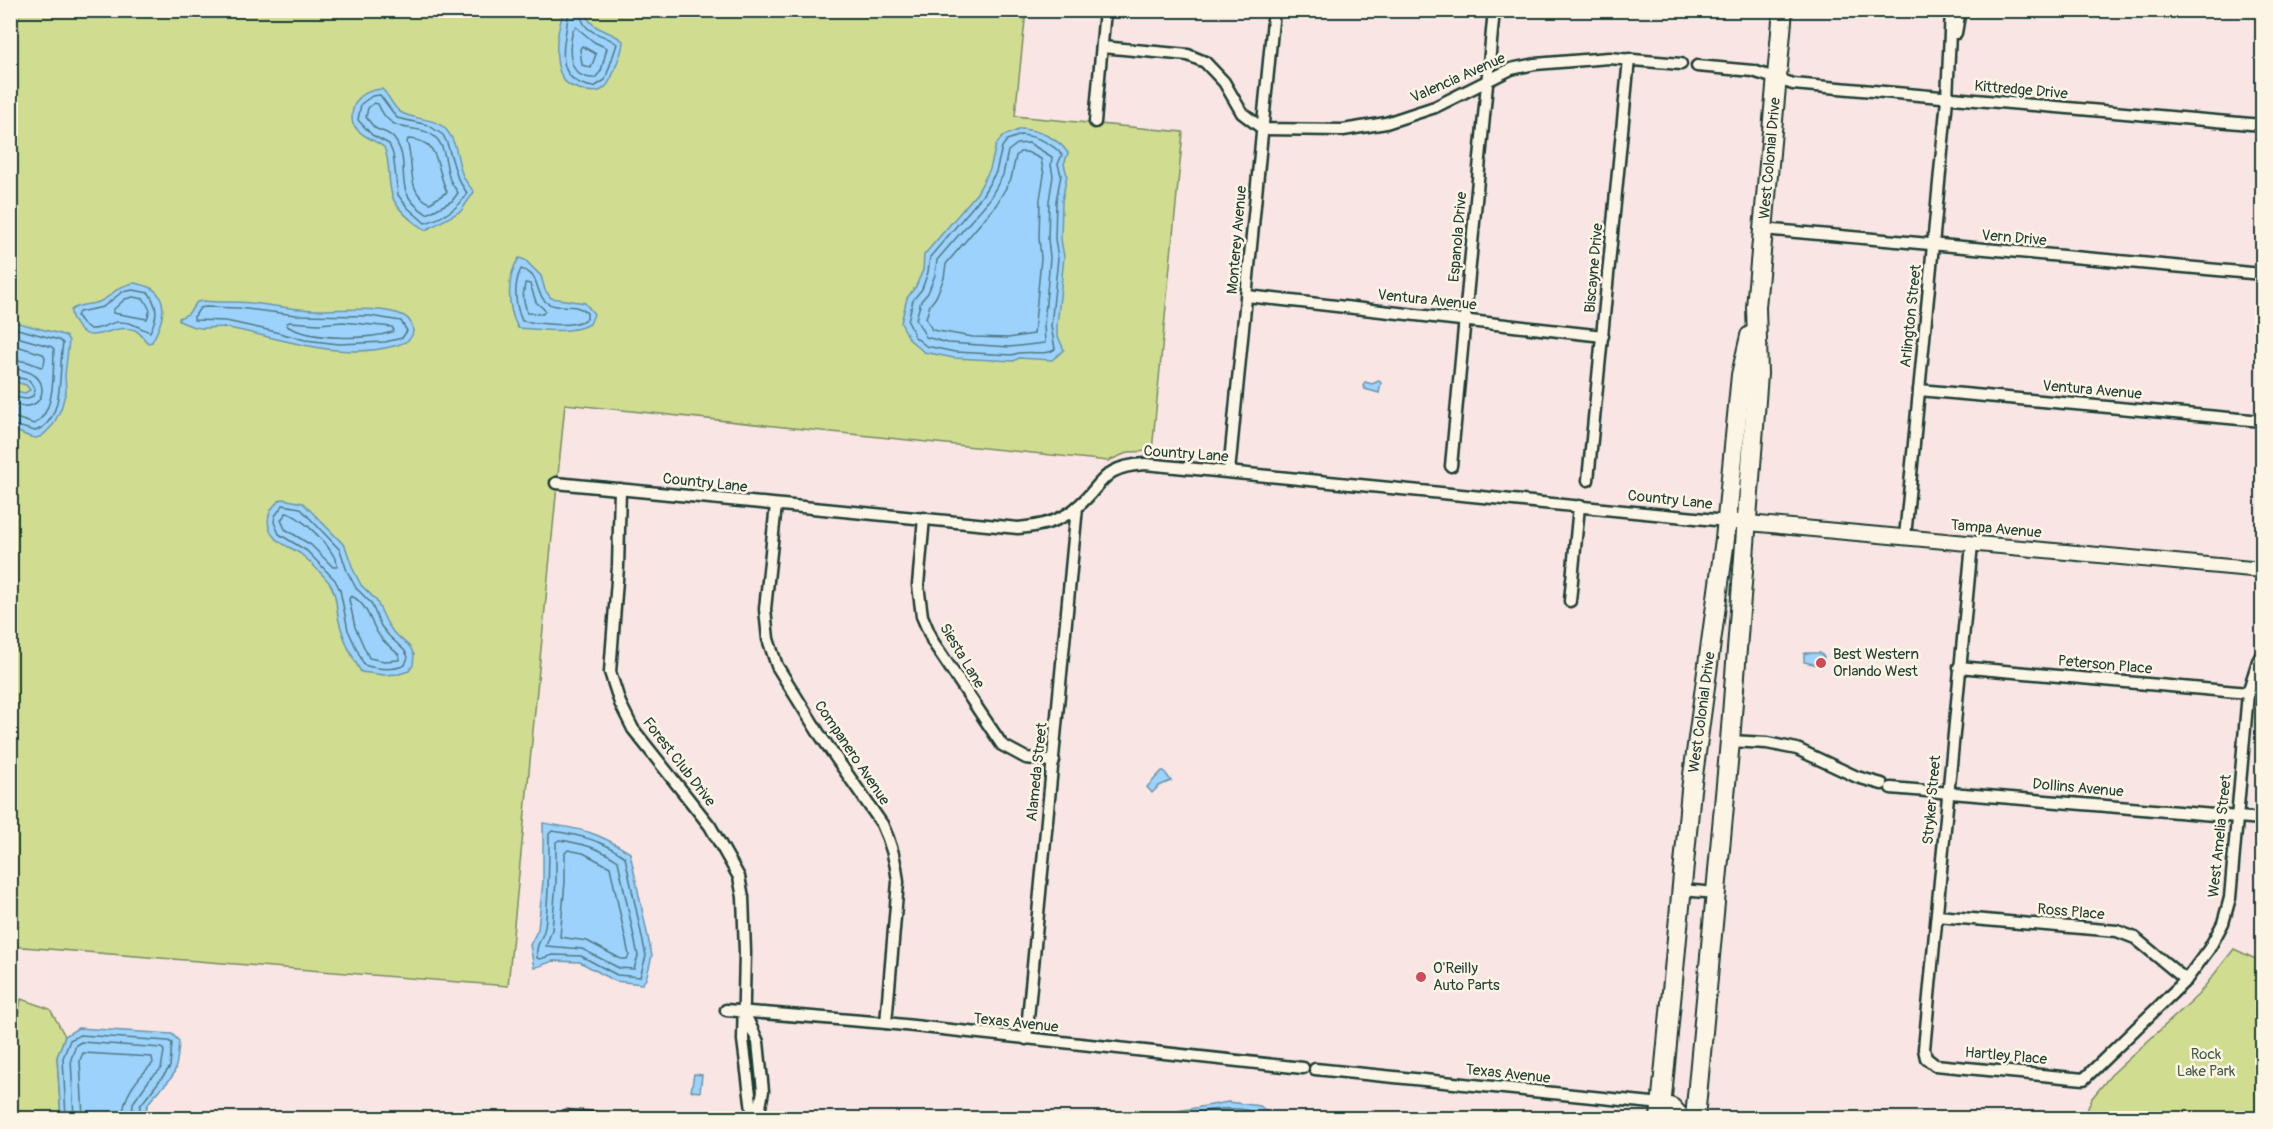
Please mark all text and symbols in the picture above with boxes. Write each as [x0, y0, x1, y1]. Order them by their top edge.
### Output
street label: Valencia Avenue [1408, 48, 1509, 107]
street label: Kittredge Drive [1973, 76, 2069, 104]
street label: West Colonial Drive [1755, 96, 1785, 220]
street label: Monterey Avenue [1223, 184, 1251, 295]
street label: Espanola Drive [1445, 190, 1471, 283]
street label: Biscayne Drive [1581, 222, 1607, 314]
street label: Vern Drive [1981, 226, 2048, 250]
street label: Arlington Street [1896, 263, 1926, 369]
street label: Ventura Avenue [1376, 285, 1478, 315]
street label: Ventura Avenue [2042, 376, 2143, 404]
street label: Country Lane [1143, 442, 1230, 466]
street label: Country Lane [662, 469, 749, 497]
street label: Country Lane [1627, 486, 1714, 514]
street label: Tampa Avenue [1950, 516, 2043, 542]
street label: Siesta Lane [935, 620, 989, 693]
place label: Best Western Orlando West [1833, 645, 1919, 681]
street label: West Colonial Drive [1684, 650, 1719, 774]
street label: Peterson Place [2057, 651, 2154, 679]
marker: Best Western Orlando West [1814, 656, 1828, 670]
street label: Companero Avenue [810, 697, 894, 809]
street label: Forest Club Drive [638, 714, 720, 811]
street label: Alameda Street [1022, 721, 1052, 822]
street label: Stryker Street [1919, 754, 1945, 845]
street label: West Amelia Street [2204, 773, 2236, 898]
street label: Dollins Avenue [2032, 775, 2125, 801]
street label: Ross Place [2037, 900, 2106, 924]
place label: O'Reilly Auto Parts [1433, 959, 1500, 995]
marker: O'Reilly Auto Parts [1414, 970, 1428, 984]
street label: Texas Avenue [973, 1009, 1060, 1037]
street label: Hartley Place [1964, 1043, 2048, 1069]
park label: Rock Lake Park [2177, 1045, 2236, 1081]
street label: Texas Avenue [1465, 1060, 1552, 1088]

